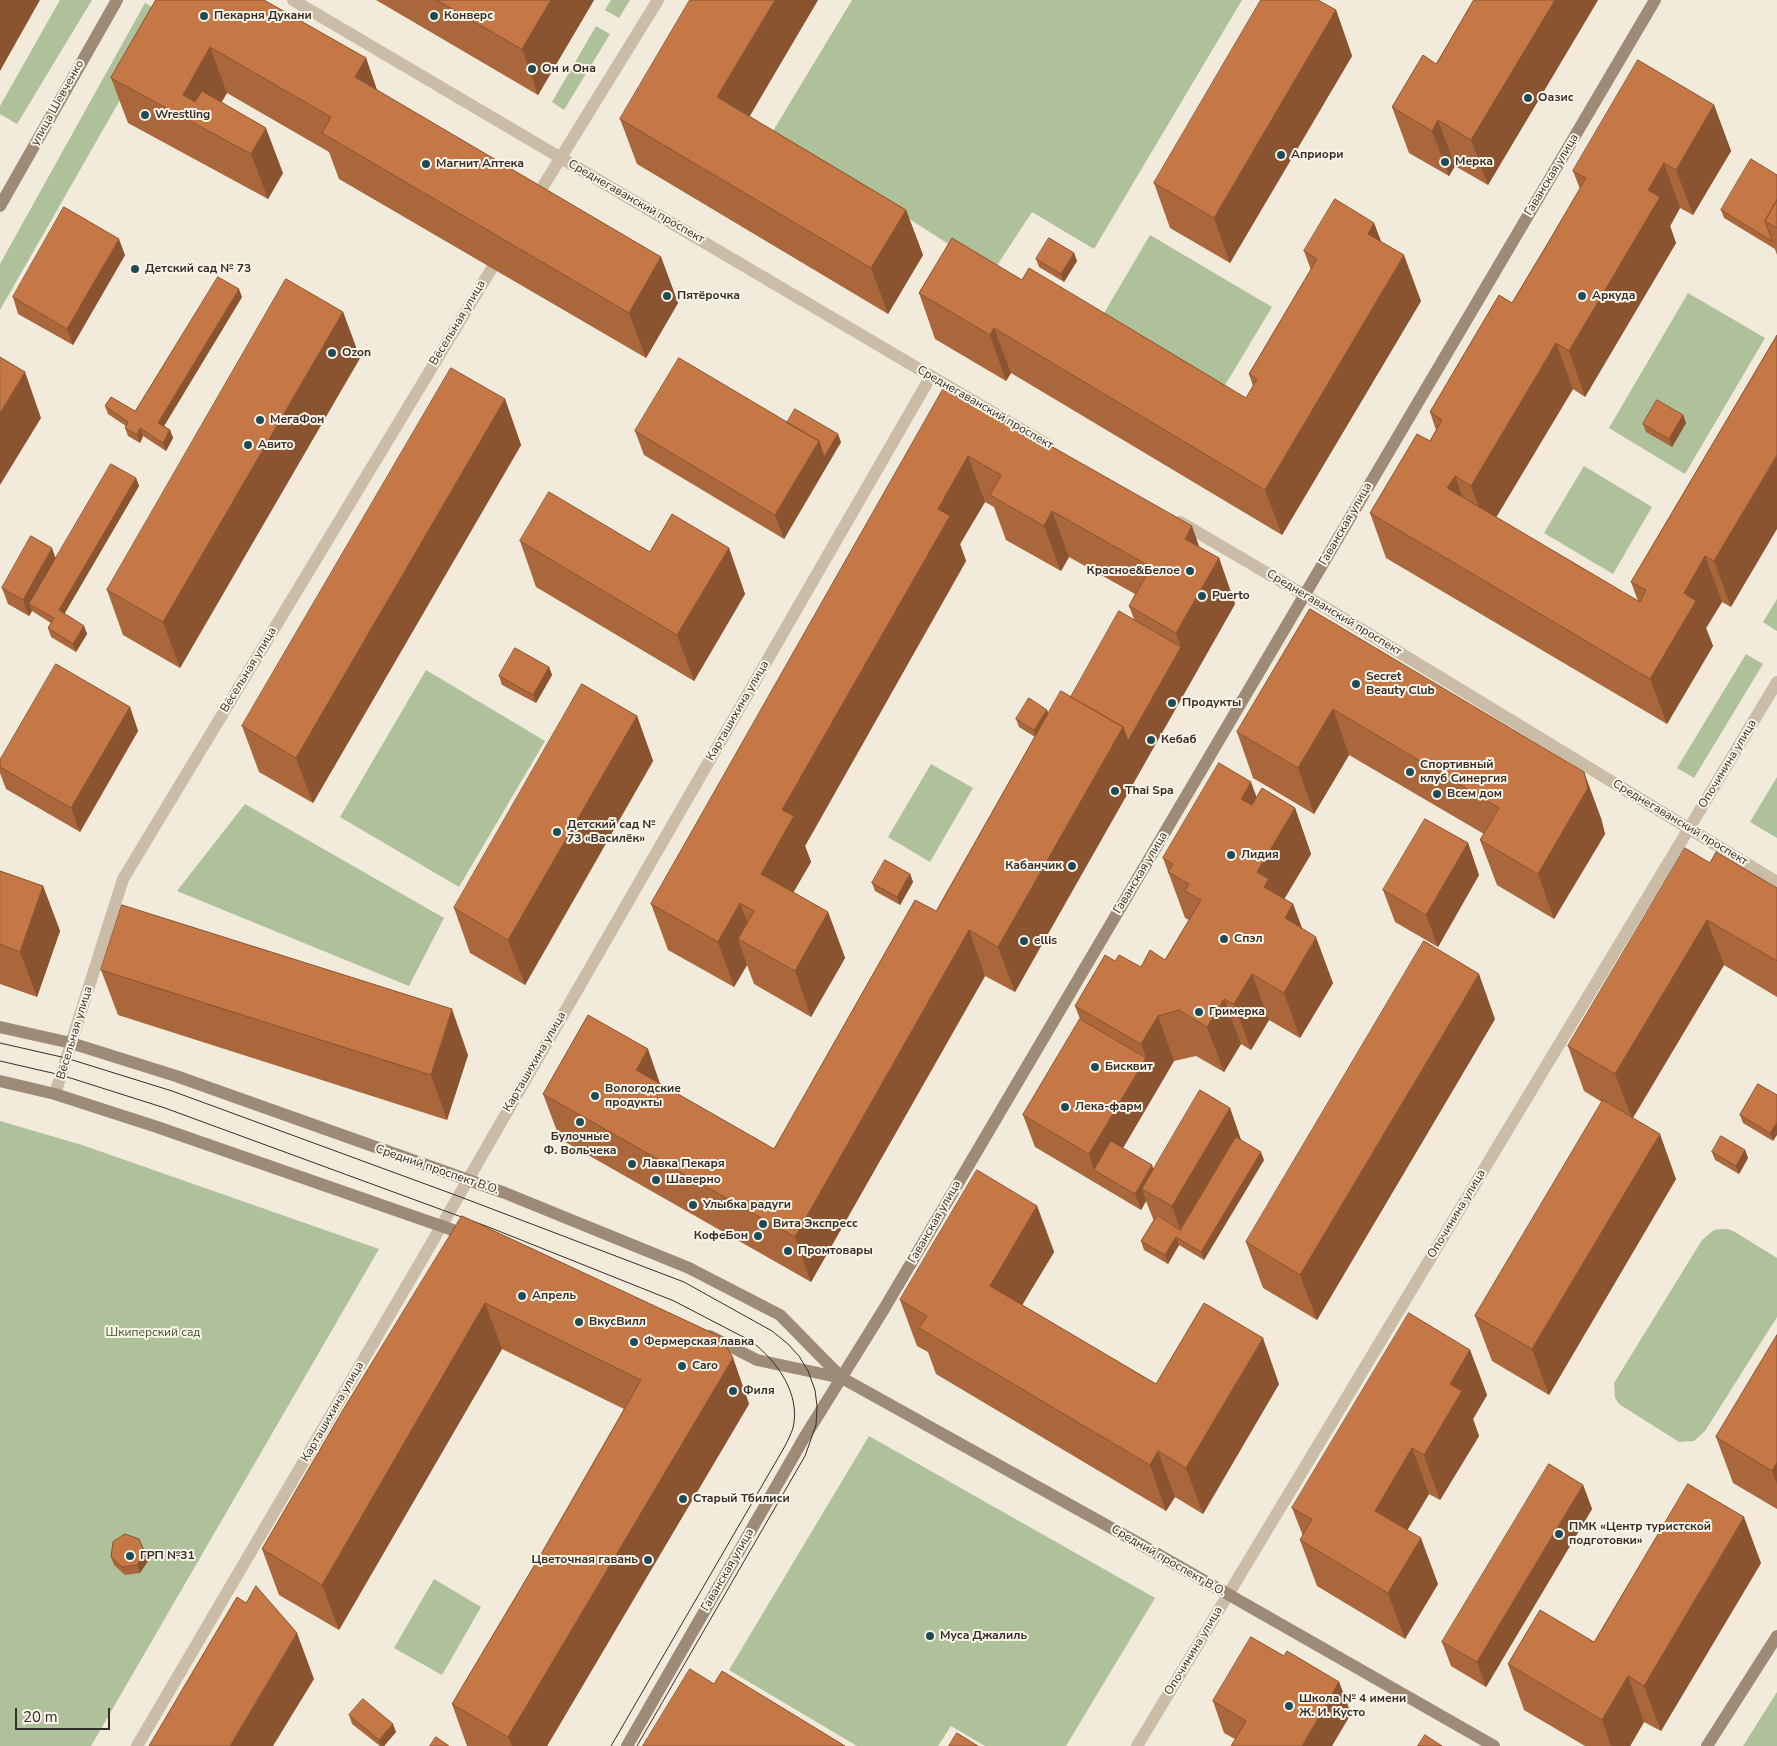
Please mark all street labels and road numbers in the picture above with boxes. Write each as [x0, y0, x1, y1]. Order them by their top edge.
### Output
street label: улица Шевченко [29, 58, 87, 148]
street label: Гаванская улица [1522, 131, 1582, 219]
street label: Среднегаванский проспект [565, 157, 707, 247]
street label: Вёсельная улица [427, 278, 489, 368]
street label: Среднегаванский проспект [914, 363, 1056, 453]
street label: Гаванская улица [1317, 480, 1375, 568]
street label: Среднегаванский проспект [1264, 567, 1404, 659]
street label: Вёсельная улица [218, 625, 280, 715]
street label: Карташихина улица [703, 658, 773, 764]
street label: Опочинина улица [1696, 717, 1760, 811]
street label: Среднегаванский проспект [1610, 777, 1750, 869]
street label: Гаванская улица [1111, 829, 1171, 917]
street label: Вёсельная улица [54, 985, 96, 1081]
street label: Карташихина улица [500, 1009, 570, 1115]
street label: Средний проспект В.О. [373, 1142, 501, 1198]
street label: Опочинина улица [1425, 1167, 1489, 1261]
street label: Гаванская улица [906, 1178, 964, 1266]
street label: Карташихина улица [298, 1359, 368, 1465]
street label: Средний проспект В.О. [1108, 1522, 1228, 1600]
street label: Гаванская улица [699, 1526, 757, 1614]
street label: Опочинина улица [1162, 1604, 1226, 1698]

